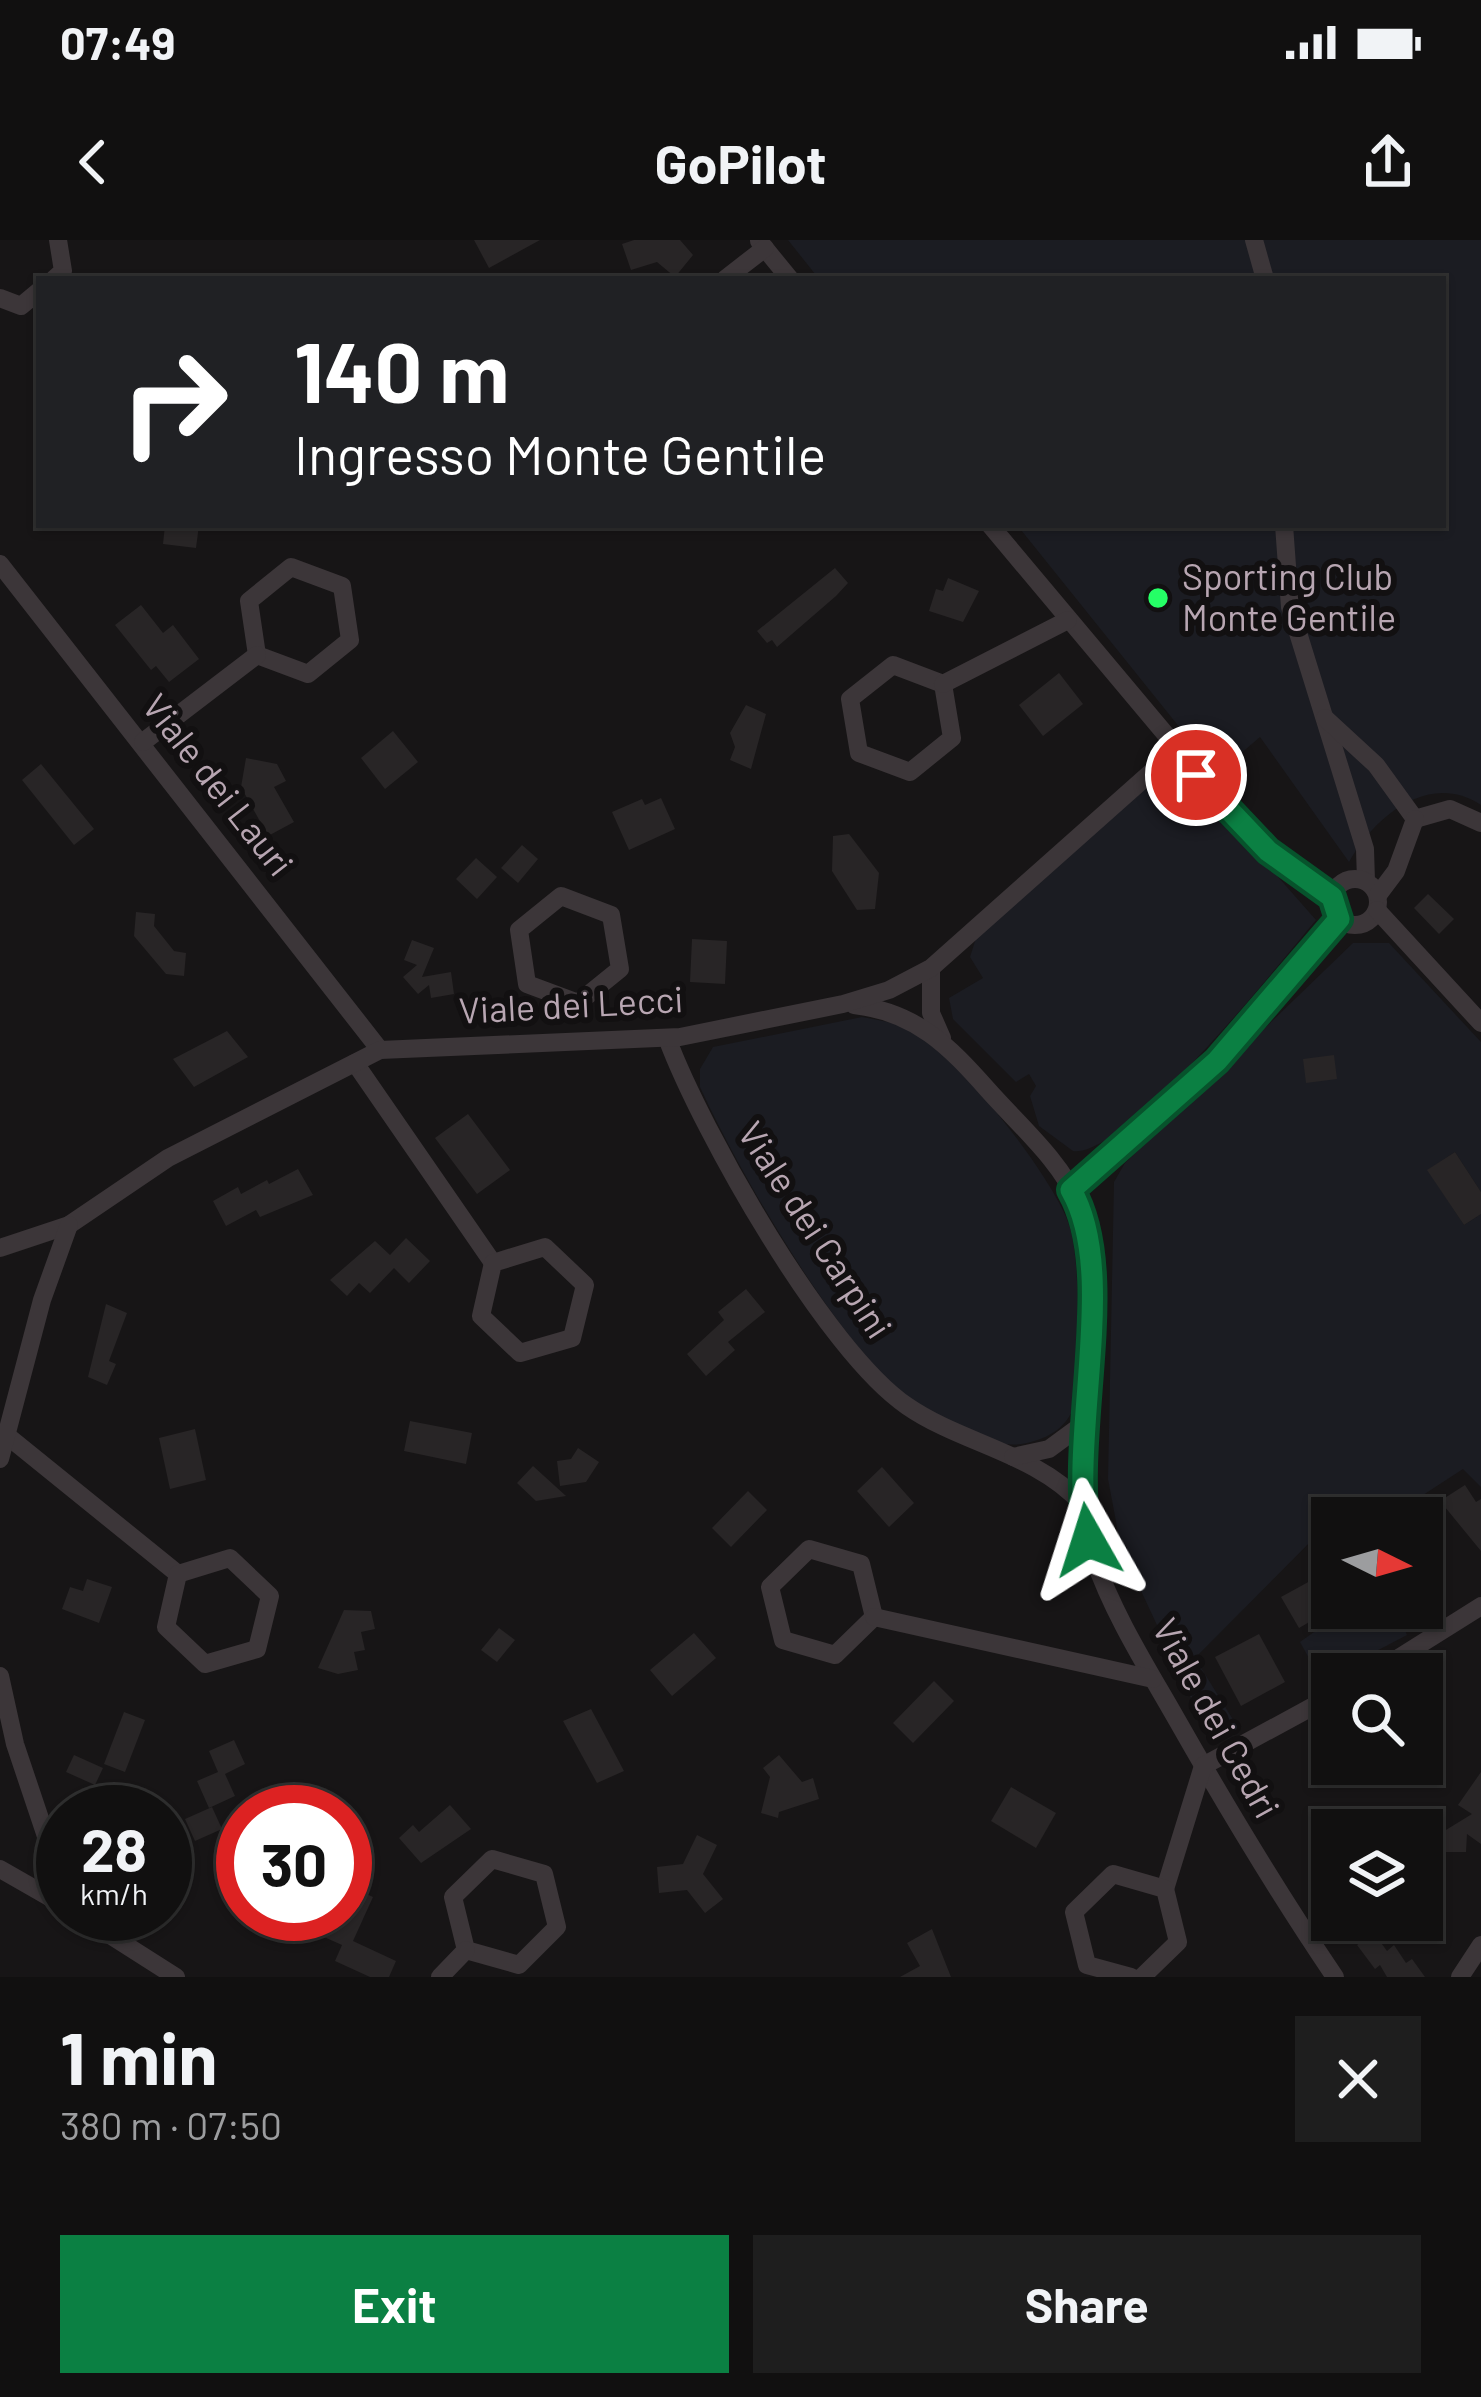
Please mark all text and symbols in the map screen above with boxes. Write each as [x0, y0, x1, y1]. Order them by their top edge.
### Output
text: 07:49 [60, 15, 175, 69]
icon: back [60, 129, 126, 195]
icon: share [1355, 129, 1421, 195]
text: GoPilot [654, 130, 827, 195]
text: 140 m [294, 319, 509, 420]
icon: right [96, 324, 252, 480]
text: Ingresso Monte Gentile [294, 421, 826, 486]
place label: Sporting Club Monte Gentile [1182, 554, 1396, 638]
marker: Sporting Club Monte Gentile [1145, 585, 1171, 611]
street label: Viale dei Lauri [135, 685, 304, 884]
pin [1145, 724, 1247, 826]
icon: arrive [1163, 742, 1229, 808]
street label: Viale dei Lecci [458, 976, 684, 1031]
street label: Viale dei Carpini [730, 1113, 902, 1345]
position arrow [1025, 1477, 1151, 1603]
north arrow [1311, 1497, 1443, 1629]
map controls [1311, 1497, 1443, 1941]
street label: Viale dei Cedri [1145, 1610, 1290, 1825]
button: search [1311, 1653, 1443, 1785]
speed limit sign: 30 [216, 1785, 372, 1941]
button: layers [1311, 1809, 1443, 1941]
text: 28 [81, 1812, 147, 1884]
text: km/h [80, 1875, 148, 1911]
text: 1 min [60, 2013, 218, 2099]
button: close [1295, 2016, 1421, 2142]
text: 380 m · 07:50 [60, 2101, 282, 2148]
button: Exit [60, 2235, 729, 2373]
button: Share [753, 2235, 1421, 2373]

